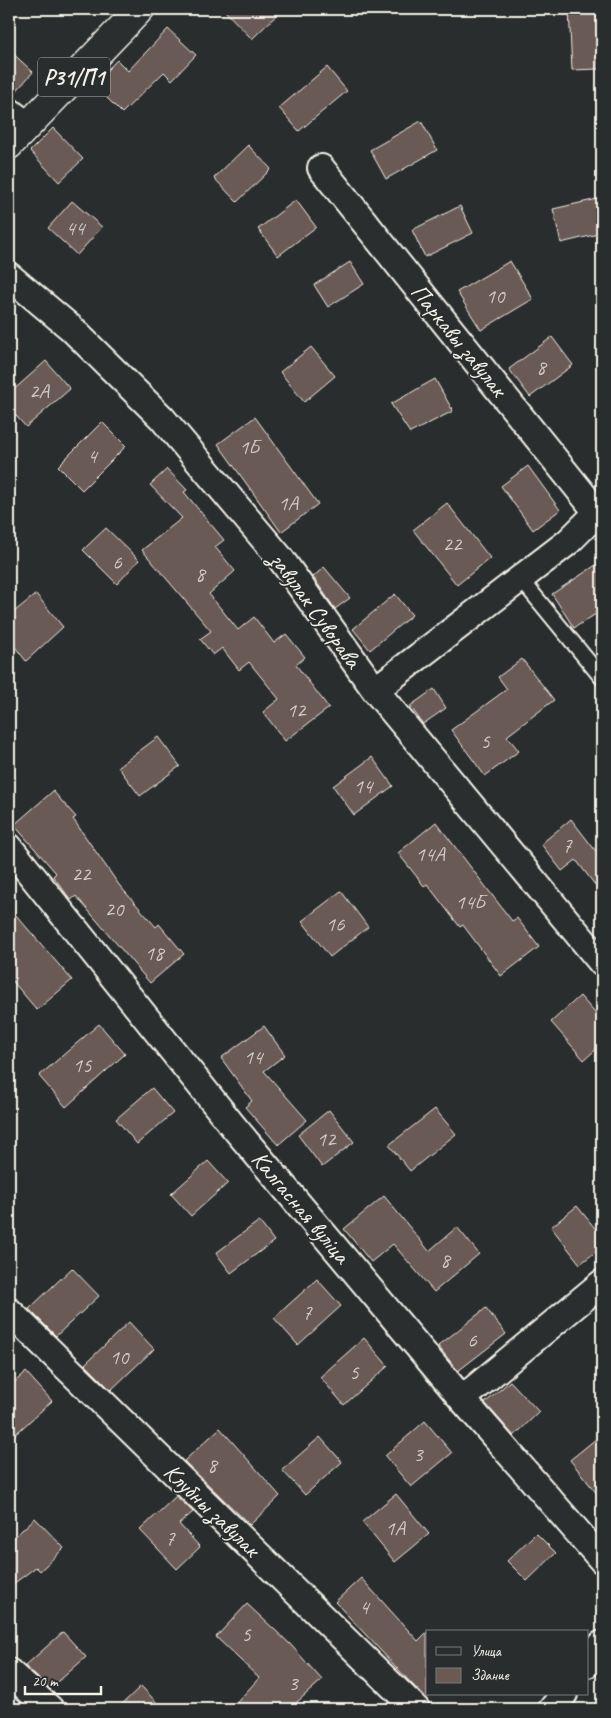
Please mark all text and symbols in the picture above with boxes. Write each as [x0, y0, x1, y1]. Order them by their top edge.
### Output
road number: Р31/П1 [38, 58, 110, 96]
house number: 44 [66, 215, 87, 241]
street label: Паркавы завулак [404, 277, 515, 405]
house number: 10 [486, 283, 506, 309]
house number: 8 [536, 354, 548, 380]
house number: 2А [29, 378, 50, 404]
house number: 1Б [239, 434, 262, 460]
house number: 4 [87, 443, 99, 469]
house number: 1А [278, 490, 299, 516]
house number: 22 [443, 531, 463, 557]
street label: завулак Суворава [261, 544, 369, 676]
house number: 6 [112, 549, 122, 575]
house number: 8 [195, 561, 207, 587]
house number: 12 [287, 697, 307, 723]
house number: 5 [480, 728, 491, 754]
house number: 14 [354, 773, 375, 799]
house number: 7 [562, 832, 573, 858]
house number: 14А [415, 841, 446, 867]
house number: 22 [72, 861, 92, 887]
house number: 14Б [455, 889, 488, 915]
house number: 20 [105, 896, 125, 922]
house number: 16 [326, 911, 345, 937]
house number: 18 [145, 940, 166, 966]
house number: 14 [244, 1044, 265, 1070]
house number: 15 [73, 1052, 93, 1078]
house number: 12 [317, 1126, 337, 1152]
street label: Калгасная вуліца [245, 1145, 358, 1271]
house number: 8 [440, 1247, 452, 1273]
house number: 7 [302, 1299, 313, 1325]
house number: 6 [467, 1327, 477, 1353]
house number: 10 [110, 1344, 130, 1370]
house number: 5 [349, 1359, 360, 1385]
house number: 3 [413, 1441, 424, 1467]
house number: 8 [207, 1452, 219, 1478]
street label: Клубны завулак [157, 1457, 268, 1565]
house number: 1А [385, 1515, 406, 1541]
house number: 7 [165, 1525, 176, 1551]
house number: 4 [359, 1594, 371, 1620]
house number: 5 [241, 1621, 252, 1647]
legend [426, 1630, 588, 1696]
text: Улица [471, 1642, 502, 1661]
scale bar [25, 1663, 101, 1695]
text: Здание [471, 1666, 510, 1685]
house number: 3 [288, 1670, 299, 1696]
text: 20 m [32, 1672, 59, 1691]

